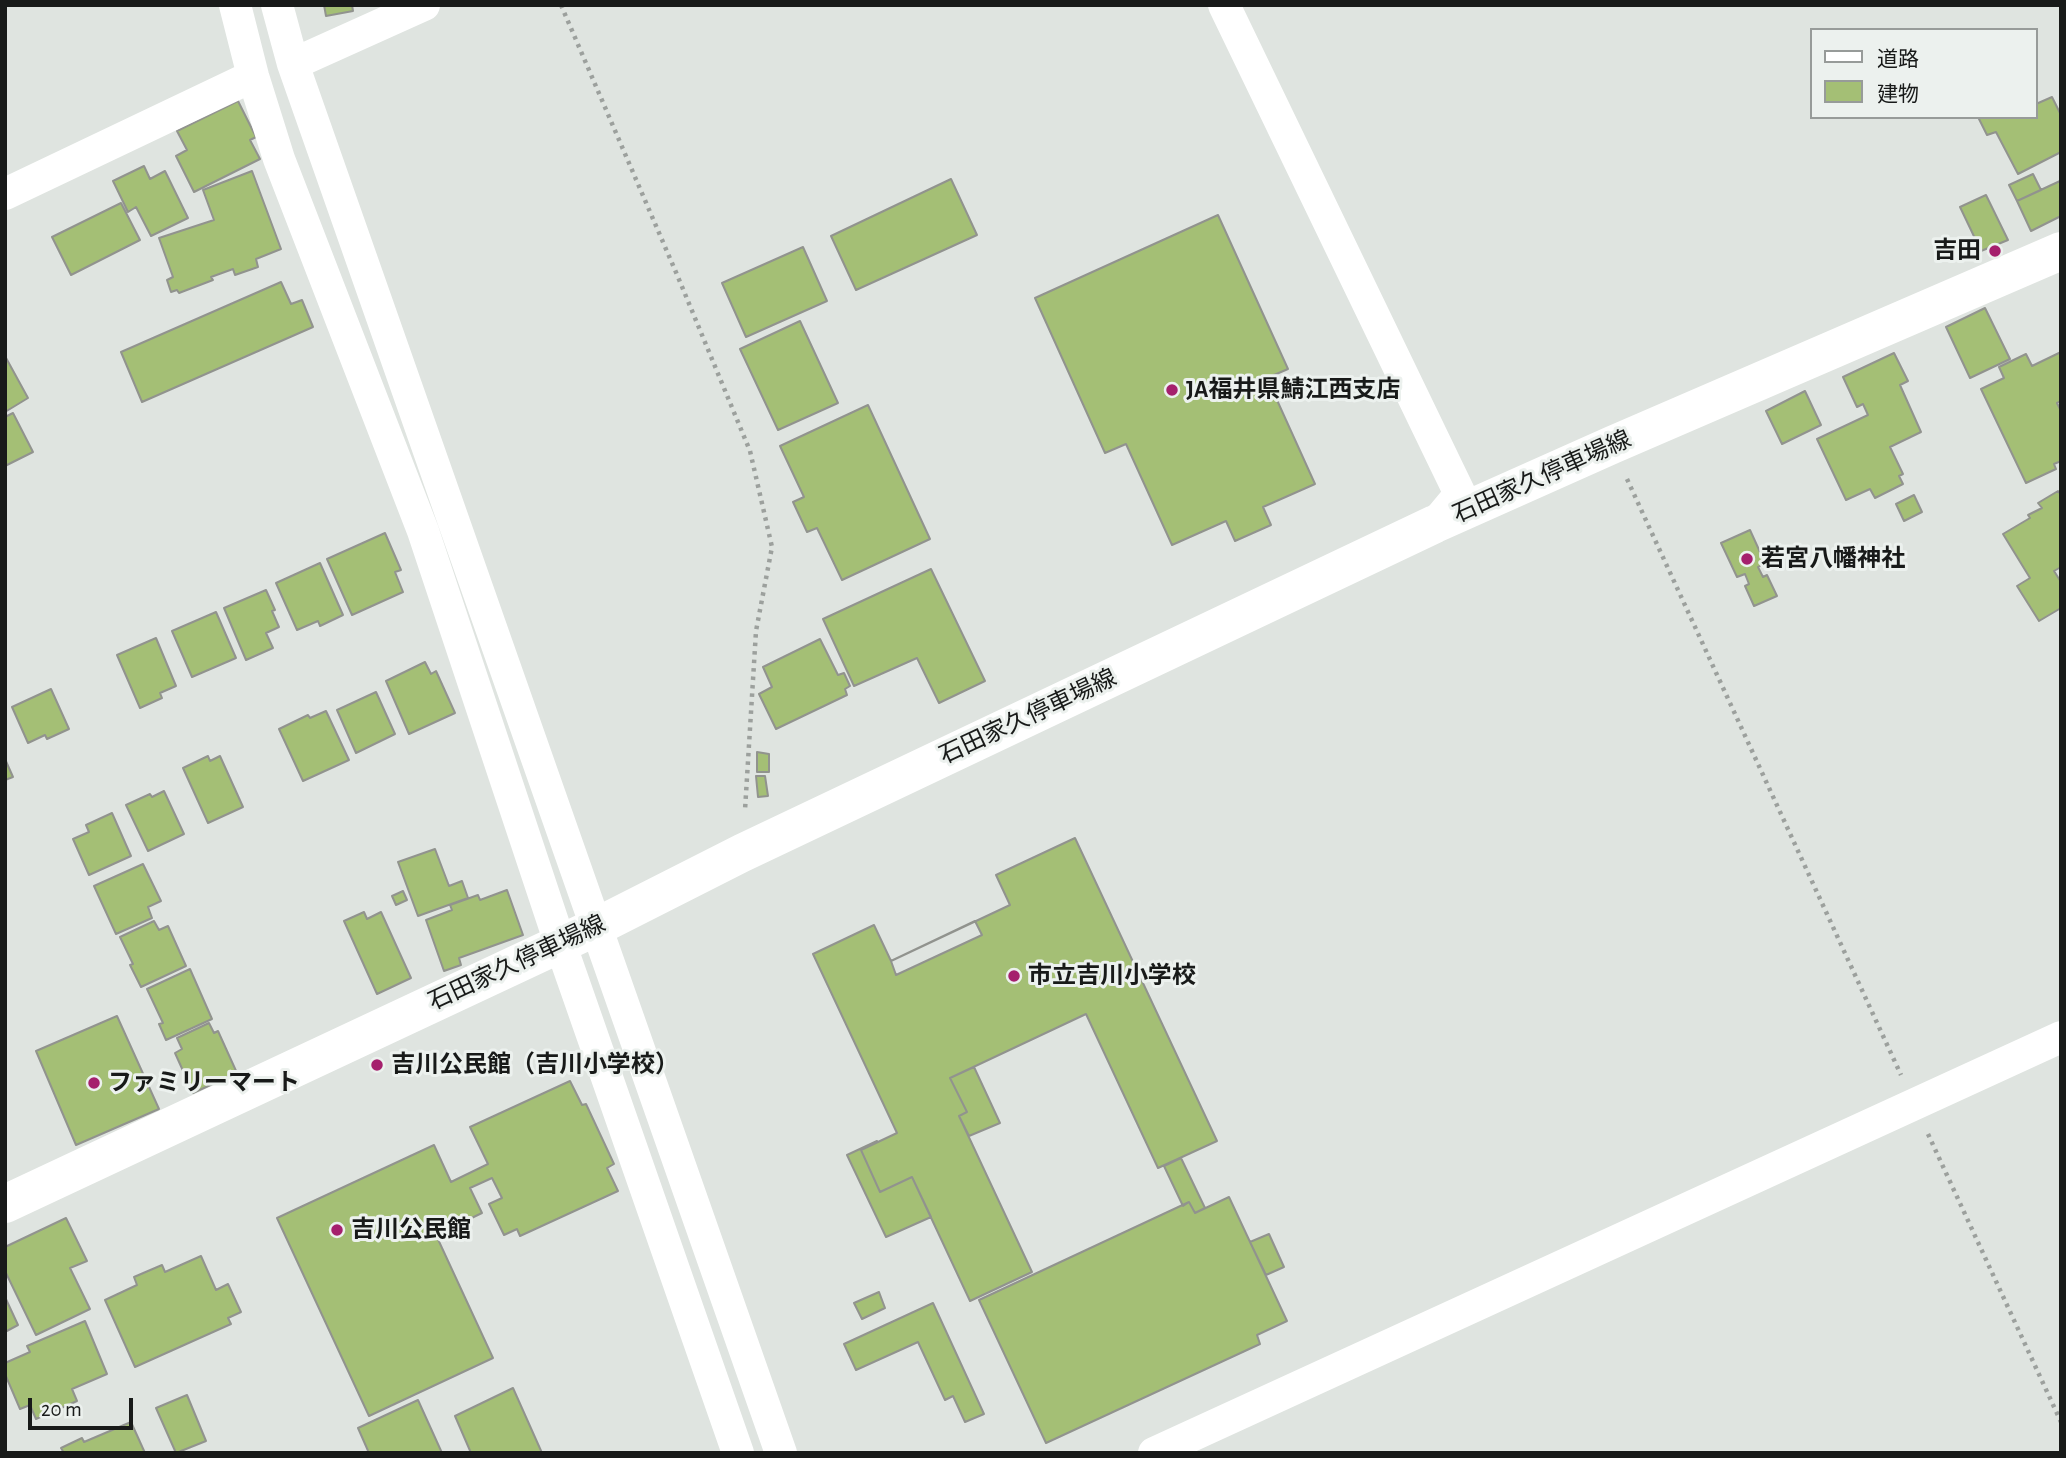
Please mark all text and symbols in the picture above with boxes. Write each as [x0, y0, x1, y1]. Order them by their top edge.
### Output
legend [1811, 28, 2038, 119]
text: 道路 [1877, 49, 1919, 70]
text: 建物 [1877, 84, 1919, 105]
place label: 吉田 [1933, 237, 1981, 265]
marker: 吉田 [1987, 243, 2003, 259]
place label: JA福井県鯖江西支店 [1186, 376, 1400, 404]
marker: JA福井県鯖江西支店 [1164, 382, 1180, 398]
street label: 石田家久停車場線 [1448, 425, 1636, 529]
place label: 若宮八幡神社 [1761, 545, 1905, 573]
marker: 若宮八幡神社 [1739, 551, 1755, 567]
street label: 石田家久停車場線 [935, 663, 1121, 771]
street label: 石田家久停車場線 [424, 909, 610, 1017]
place label: 市立吉川小学校 [1028, 962, 1196, 990]
marker: 市立吉川小学校 [1006, 968, 1022, 984]
place label: 吉川公民館（吉川小学校） [391, 1051, 679, 1079]
marker: 吉川公民館（吉川小学校） [369, 1057, 385, 1073]
place label: ファミリーマート [108, 1069, 300, 1097]
marker: ファミリーマート [86, 1075, 102, 1091]
place label: 吉川公民館 [351, 1216, 471, 1244]
marker: 吉川公民館 [329, 1222, 345, 1238]
scale bar [32, 1384, 136, 1428]
text: 20 m [41, 1399, 82, 1420]

